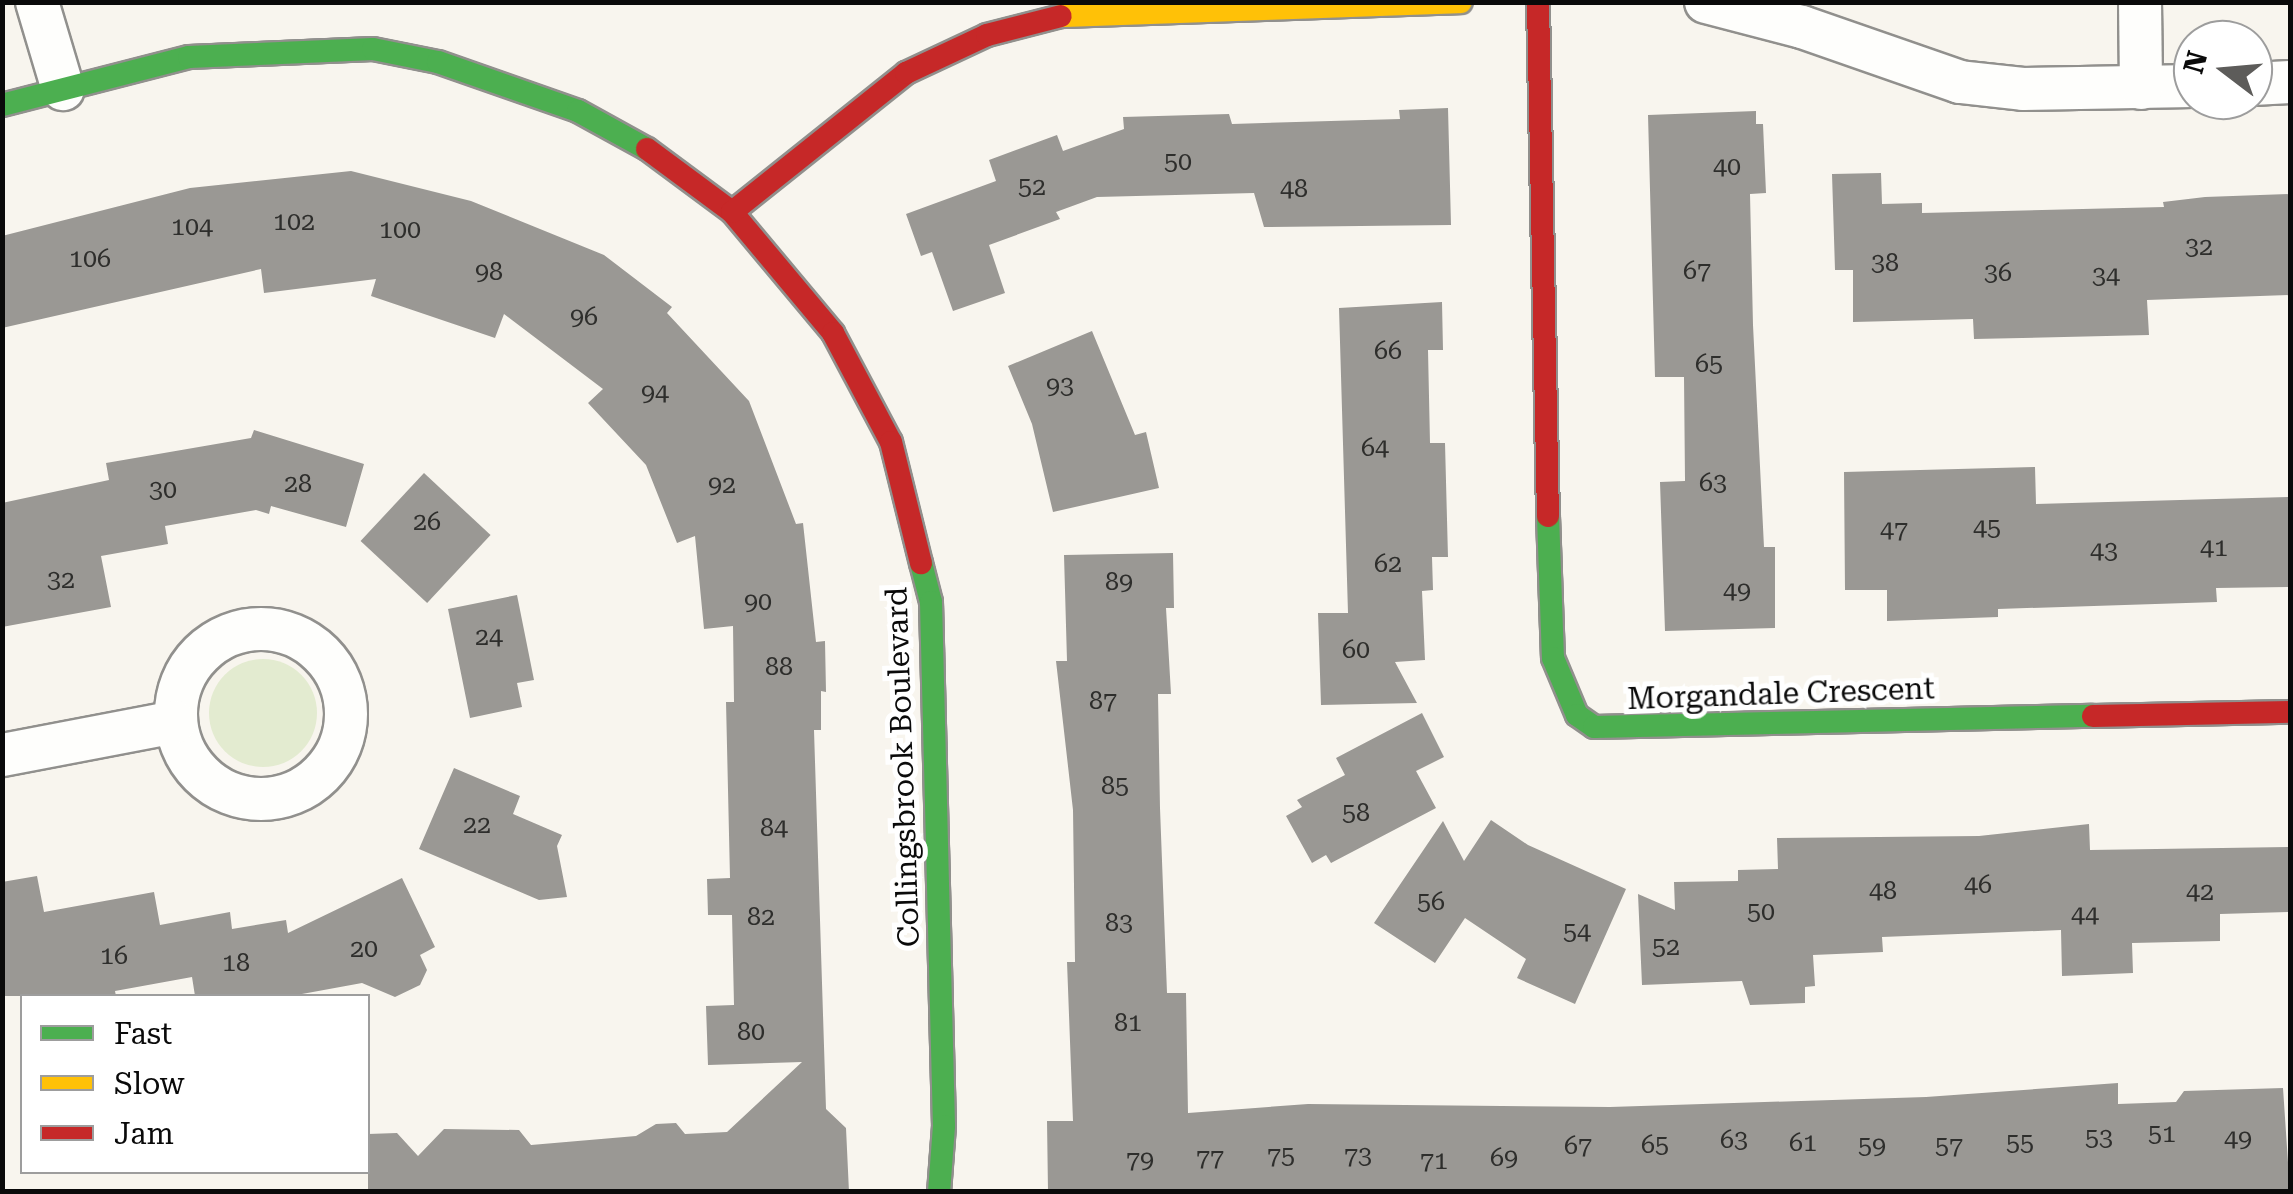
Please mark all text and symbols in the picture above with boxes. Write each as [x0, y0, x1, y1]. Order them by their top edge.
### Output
north arrow [2173, 20, 2273, 120]
text: N [2177, 47, 2214, 77]
house number: 50 [1164, 147, 1192, 177]
house number: 40 [1713, 152, 1741, 182]
house number: 52 [1018, 172, 1046, 202]
house number: 48 [1280, 174, 1308, 204]
house number: 102 [273, 207, 315, 237]
house number: 104 [171, 212, 213, 242]
house number: 100 [379, 215, 421, 245]
house number: 32 [2185, 232, 2213, 262]
house number: 106 [69, 244, 111, 274]
house number: 38 [1871, 248, 1899, 278]
house number: 67 [1683, 256, 1711, 286]
house number: 98 [475, 257, 503, 287]
house number: 36 [1984, 258, 2012, 288]
house number: 34 [2092, 261, 2120, 291]
house number: 96 [570, 302, 598, 332]
house number: 66 [1374, 336, 1402, 366]
house number: 65 [1695, 349, 1723, 379]
house number: 93 [1046, 371, 1074, 401]
house number: 94 [641, 378, 669, 408]
house number: 64 [1361, 433, 1389, 463]
house number: 63 [1699, 468, 1727, 498]
house number: 28 [284, 469, 312, 499]
house number: 92 [708, 470, 736, 500]
house number: 30 [149, 475, 177, 505]
house number: 26 [413, 507, 441, 537]
house number: 45 [1973, 513, 2001, 543]
house number: 47 [1880, 515, 1908, 545]
house number: 41 [2200, 533, 2228, 563]
house number: 43 [2090, 536, 2118, 566]
house number: 62 [1374, 549, 1402, 579]
house number: 32 [47, 565, 75, 595]
house number: 89 [1105, 567, 1133, 597]
house number: 49 [1723, 576, 1751, 606]
street label: Collingsbrook Boulevard [879, 586, 927, 948]
house number: 90 [744, 587, 772, 617]
house number: 24 [475, 622, 503, 652]
house number: 60 [1342, 635, 1370, 665]
house number: 88 [765, 652, 793, 682]
street label: Morgandale Crescent [1627, 671, 1935, 717]
house number: 87 [1089, 686, 1117, 716]
house number: 85 [1101, 771, 1129, 801]
house number: 58 [1342, 798, 1370, 828]
house number: 22 [463, 810, 491, 840]
house number: 84 [760, 813, 788, 843]
house number: 46 [1964, 870, 1992, 900]
house number: 48 [1869, 876, 1897, 906]
house number: 42 [2186, 877, 2214, 907]
house number: 56 [1417, 887, 1445, 917]
house number: 50 [1747, 897, 1775, 927]
house number: 44 [2071, 900, 2099, 930]
house number: 82 [747, 902, 775, 932]
house number: 83 [1105, 908, 1133, 938]
house number: 54 [1563, 917, 1591, 947]
house number: 52 [1652, 932, 1680, 962]
house number: 20 [350, 934, 378, 964]
house number: 16 [100, 941, 128, 971]
house number: 18 [222, 948, 250, 978]
legend [20, 994, 370, 1174]
house number: 81 [1114, 1008, 1142, 1038]
text: Fast [114, 1016, 172, 1051]
house number: 80 [737, 1017, 765, 1047]
text: Slow [114, 1066, 185, 1101]
text: Jam [114, 1116, 174, 1151]
house number: 51 [2148, 1119, 2176, 1149]
house number: 53 [2085, 1123, 2113, 1153]
house number: 49 [2224, 1124, 2252, 1154]
house number: 63 [1720, 1125, 1748, 1155]
house number: 61 [1789, 1128, 1817, 1158]
house number: 55 [2006, 1128, 2034, 1158]
house number: 65 [1641, 1130, 1669, 1160]
house number: 67 [1564, 1131, 1592, 1161]
house number: 59 [1858, 1131, 1886, 1161]
house number: 57 [1935, 1131, 1963, 1161]
house number: 75 [1267, 1141, 1295, 1171]
house number: 73 [1344, 1141, 1372, 1171]
house number: 77 [1196, 1143, 1224, 1173]
house number: 69 [1490, 1143, 1518, 1173]
house number: 79 [1126, 1145, 1154, 1175]
house number: 71 [1420, 1146, 1448, 1176]

